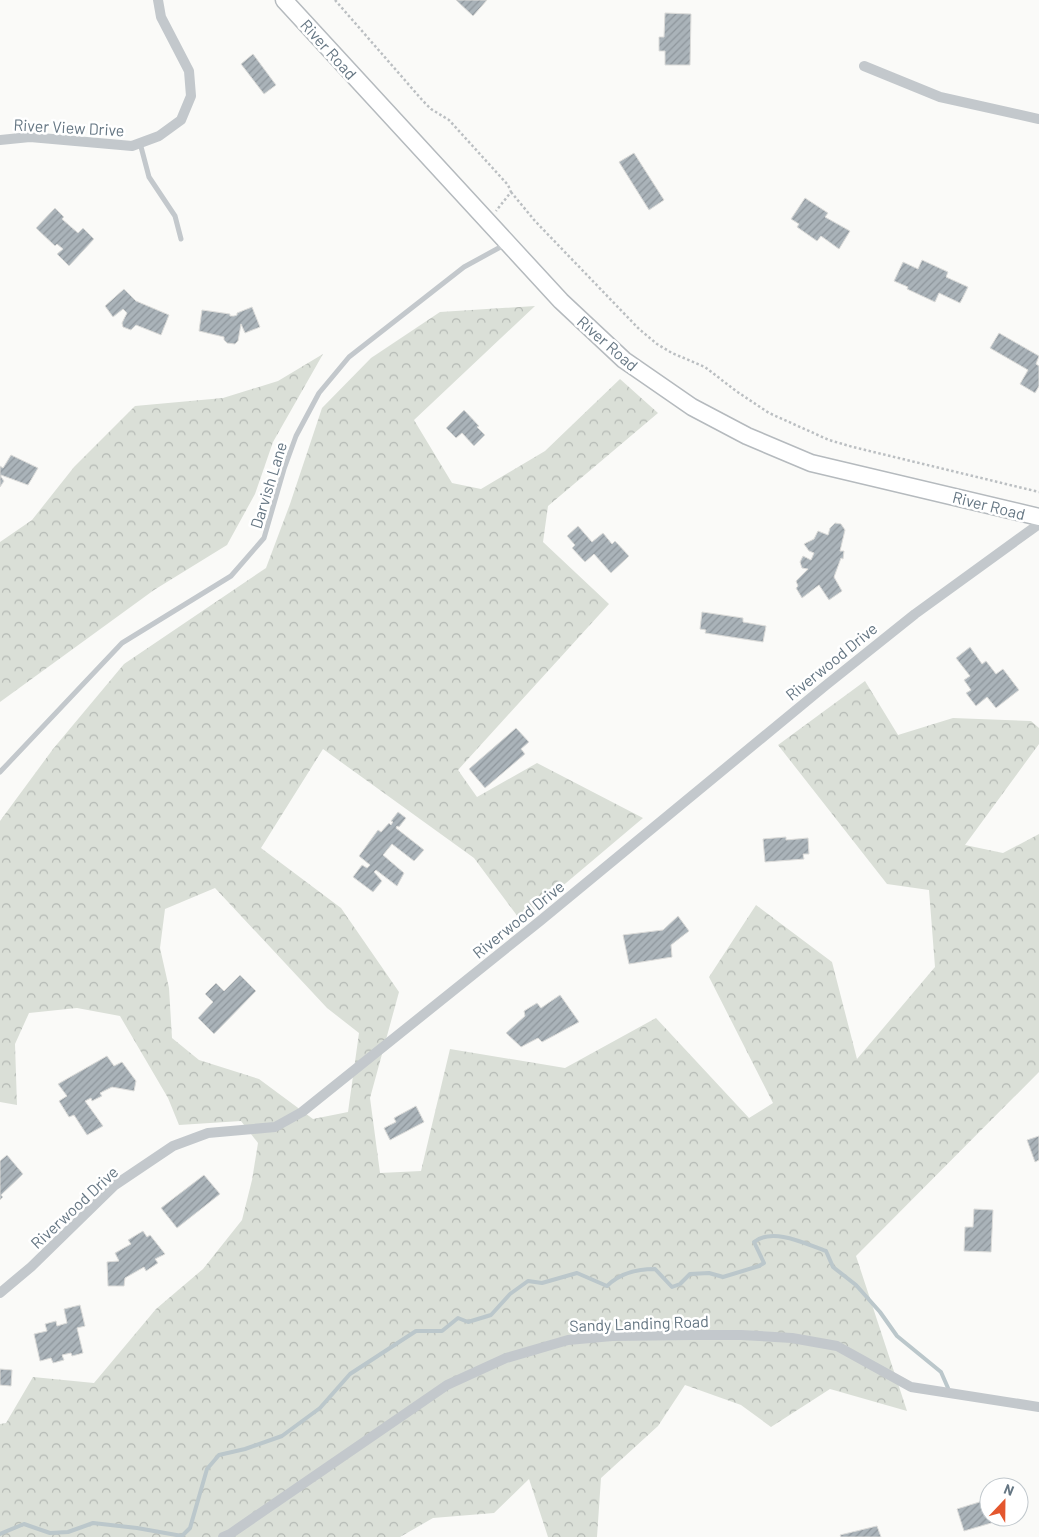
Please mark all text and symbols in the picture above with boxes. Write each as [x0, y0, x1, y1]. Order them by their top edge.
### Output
street label: River Road [297, 15, 361, 83]
street label: River View Drive [13, 115, 125, 139]
street label: River Road [574, 312, 642, 374]
street label: Darvish Lane [246, 439, 290, 531]
street label: River Road [951, 487, 1027, 523]
street label: Riverwood Drive [781, 618, 881, 704]
street label: Riverwood Drive [468, 876, 568, 962]
street label: Riverwood Drive [26, 1162, 122, 1252]
street label: Sandy Landing Road [569, 1311, 709, 1335]
north arrow [979, 1477, 1029, 1527]
text: N [1002, 1480, 1017, 1499]

